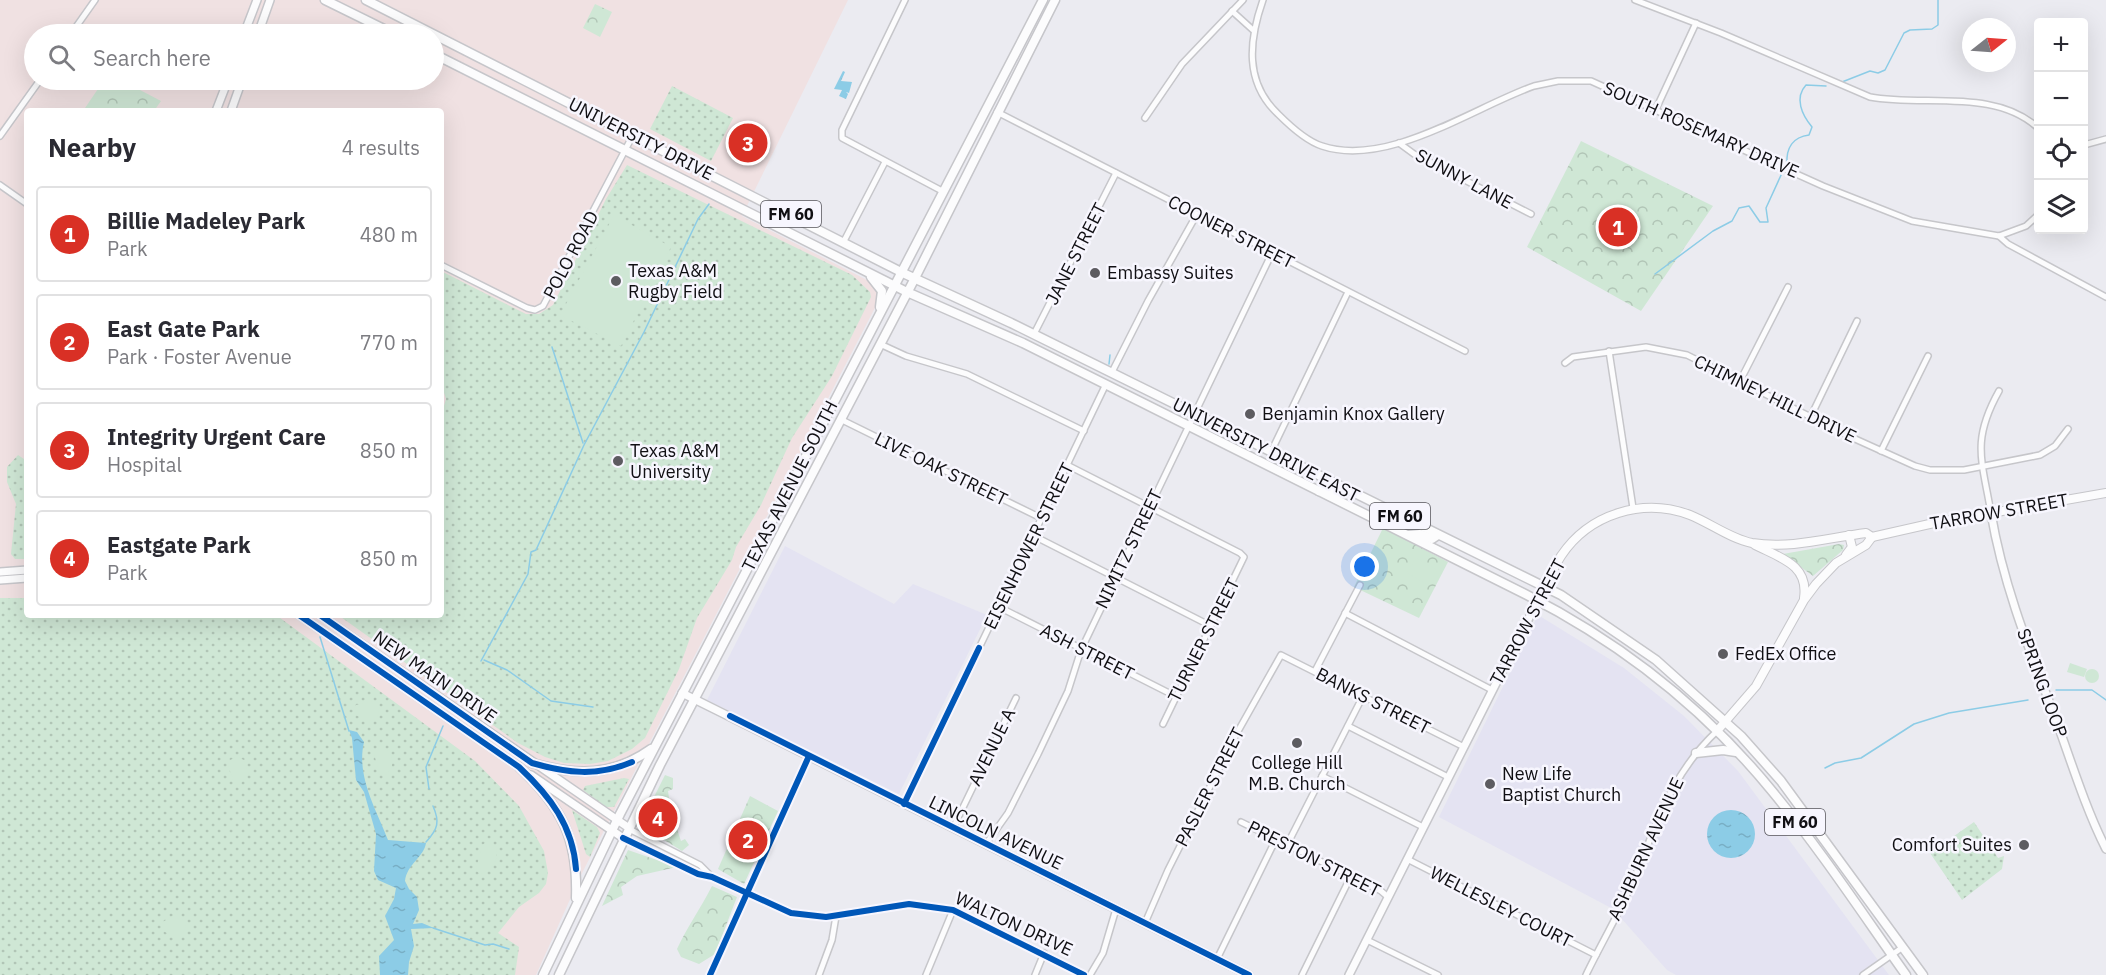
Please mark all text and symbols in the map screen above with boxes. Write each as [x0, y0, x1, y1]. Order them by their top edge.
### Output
north arrow [1962, 18, 2016, 72]
map controls [2034, 18, 2088, 234]
button: + [2034, 18, 2088, 72]
search box [24, 24, 444, 90]
icon: search [45, 41, 78, 74]
text: Search here [93, 43, 211, 72]
button: − [2034, 72, 2088, 126]
street label: SOUTH ROSEMARY DRIVE [1600, 76, 1803, 183]
street label: UNIVERSITY DRIVE [565, 92, 718, 185]
pin: 3 [728, 120, 768, 166]
button: locate [2034, 126, 2088, 180]
text: Nearby [48, 130, 136, 164]
text: 4 results [342, 134, 420, 161]
street label: SUNNY LANE [1412, 143, 1517, 214]
button: layers [2034, 180, 2088, 234]
street label: COONER STREET [1164, 190, 1298, 273]
street label: JANE STREET [1040, 199, 1111, 309]
road number: FM 60 [761, 201, 821, 227]
pin: 1 [1598, 204, 1638, 250]
text: Billie Madeley Park [107, 206, 305, 235]
street label: POLO ROAD [538, 207, 603, 303]
text: 1 [64, 221, 76, 248]
text: 480 m [360, 221, 418, 248]
text: Park [107, 235, 147, 262]
place label: Texas A&M Rugby Field [628, 259, 723, 303]
place label: Embassy Suites [1107, 261, 1234, 284]
marker: Embassy Suites [1088, 266, 1102, 280]
marker: Texas A&M Rugby Field [609, 274, 623, 288]
text: East Gate Park [107, 314, 260, 343]
text: 2 [64, 329, 76, 356]
text: 770 m [360, 329, 418, 356]
text: Park · Foster Avenue [107, 343, 292, 370]
street label: CHIMNEY HILL DRIVE [1690, 349, 1860, 448]
street label: UNIVERSITY DRIVE EAST [1169, 392, 1364, 507]
street label: TEXAS AVENUE SOUTH [737, 397, 843, 575]
place label: Benjamin Knox Gallery [1262, 402, 1445, 425]
marker: Benjamin Knox Gallery [1243, 407, 1257, 421]
text: Integrity Urgent Care [107, 422, 326, 451]
street label: LIVE OAK STREET [871, 426, 1011, 511]
text: 3 [64, 437, 76, 464]
text: 850 m [360, 437, 418, 464]
place label: Texas A&M University [630, 439, 719, 483]
text: Hospital [107, 451, 182, 478]
marker: Texas A&M University [611, 454, 625, 468]
street label: EISENHOWER STREET [978, 459, 1079, 633]
street label: NIMITZ STREET [1090, 485, 1167, 612]
street label: TARROW STREET [1928, 488, 2070, 535]
road number: FM 60 [1370, 503, 1430, 529]
text: Eastgate Park [107, 530, 251, 559]
text: 4 [64, 545, 76, 572]
text: 850 m [360, 545, 418, 572]
your location [1350, 552, 1379, 581]
street label: TARROW STREET [1485, 555, 1571, 689]
text: Park [107, 559, 147, 586]
street label: TURNER STREET [1162, 574, 1245, 706]
street label: ASH STREET [1036, 618, 1138, 685]
street label: NEW MAIN DRIVE [369, 625, 502, 728]
street label: SPRING LOOP [2012, 625, 2073, 741]
place label: FedEx Office [1735, 642, 1837, 665]
marker: FedEx Office [1716, 647, 1730, 661]
street label: BANKS STREET [1312, 662, 1434, 739]
street label: AVENUE A [963, 704, 1020, 789]
street label: PASLER STREET [1170, 723, 1249, 850]
marker: College Hill M.B. Church [1290, 736, 1304, 750]
place label: College Hill M.B. Church [1248, 751, 1346, 795]
place label: New Life Baptist Church [1502, 762, 1621, 806]
street label: ASHBURN AVENUE [1602, 774, 1689, 924]
marker: New Life Baptist Church [1483, 777, 1497, 791]
street label: LINCOLN AVENUE [925, 790, 1067, 875]
pin: 4 [638, 796, 678, 840]
road number: FM 60 [1765, 809, 1825, 835]
street label: PRESTON STREET [1244, 815, 1385, 902]
pin: 2 [728, 818, 768, 862]
place label: Comfort Suites [1892, 833, 2012, 856]
marker: Comfort Suites [2017, 838, 2031, 852]
street label: WELLESLEY COURT [1426, 861, 1576, 952]
street label: WALTON DRIVE [952, 886, 1077, 961]

